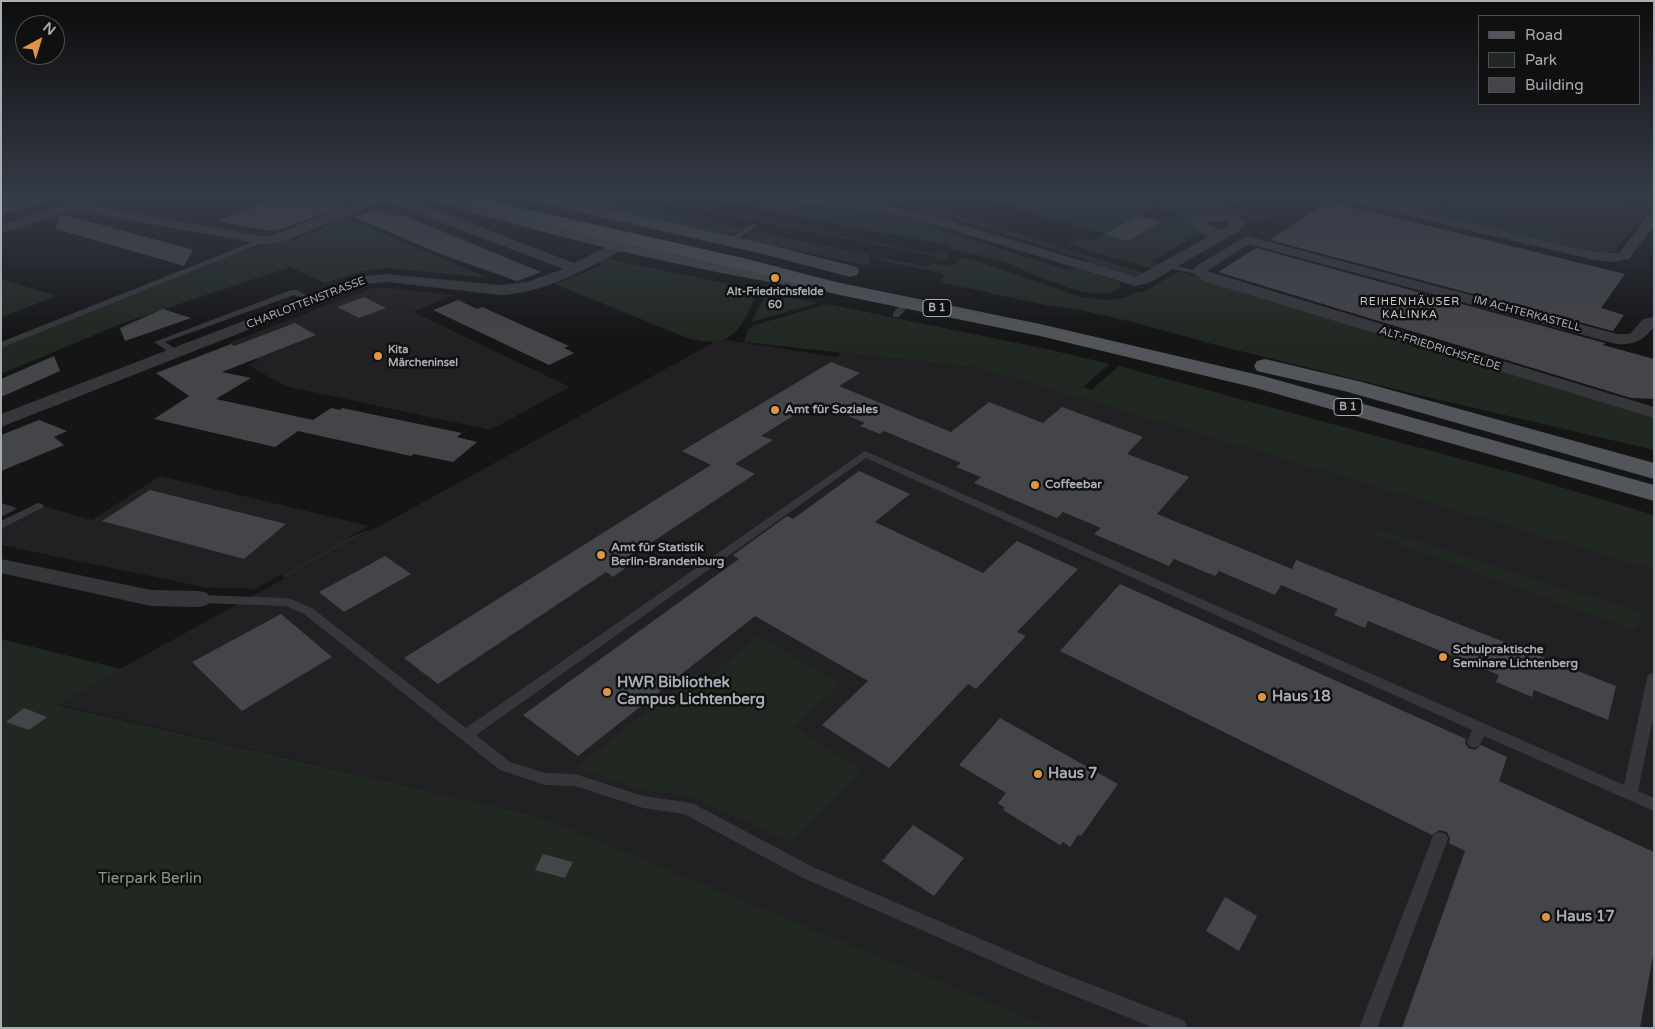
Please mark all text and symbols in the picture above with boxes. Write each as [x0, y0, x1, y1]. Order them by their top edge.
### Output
north arrow [15, 15, 65, 65]
legend [1478, 15, 1640, 105]
text: N [39, 19, 59, 39]
text: Road [1525, 26, 1563, 44]
text: Park [1525, 51, 1557, 69]
text: Building [1525, 76, 1584, 94]
marker: Alt-Friedrichsfelde 60 [769, 272, 781, 284]
street label: CHARLOTTENSTRASSE [245, 274, 367, 332]
place label: Alt-Friedrichsfelde 60 [727, 285, 823, 311]
street label: IM ACHTERKASTELL [1472, 293, 1582, 335]
district label: REIHENHÄUSER KALINKA [1358, 295, 1462, 321]
road number: B 1 [923, 300, 951, 316]
street label: ALT-FRIEDRICHSFELDE [1378, 324, 1502, 374]
place label: Kita Märcheninsel [388, 343, 458, 369]
marker: Kita Märcheninsel [372, 350, 384, 362]
road number: B 1 [1334, 398, 1362, 416]
place label: Amt für Soziales [785, 403, 878, 417]
marker: Amt für Soziales [769, 404, 781, 416]
place label: Coffeebar [1045, 478, 1102, 492]
marker: Coffeebar [1029, 479, 1041, 491]
place label: Amt für Statistik Berlin-Brandenburg [611, 541, 724, 569]
marker: Amt für Statistik Berlin-Brandenburg [595, 549, 607, 561]
place label: Schulpraktische Seminare Lichtenberg [1453, 643, 1578, 671]
marker: Schulpraktische Seminare Lichtenberg [1437, 651, 1449, 663]
place label: HWR Bibliothek Campus Lichtenberg [617, 674, 765, 709]
marker: HWR Bibliothek Campus Lichtenberg [601, 686, 613, 698]
place label: Haus 18 [1272, 688, 1331, 706]
marker: Haus 18 [1256, 691, 1268, 703]
place label: Haus 7 [1048, 765, 1097, 783]
marker: Haus 7 [1032, 768, 1044, 780]
park label: Tierpark Berlin [98, 870, 202, 888]
place label: Haus 17 [1556, 908, 1615, 926]
marker: Haus 17 [1540, 911, 1552, 923]

